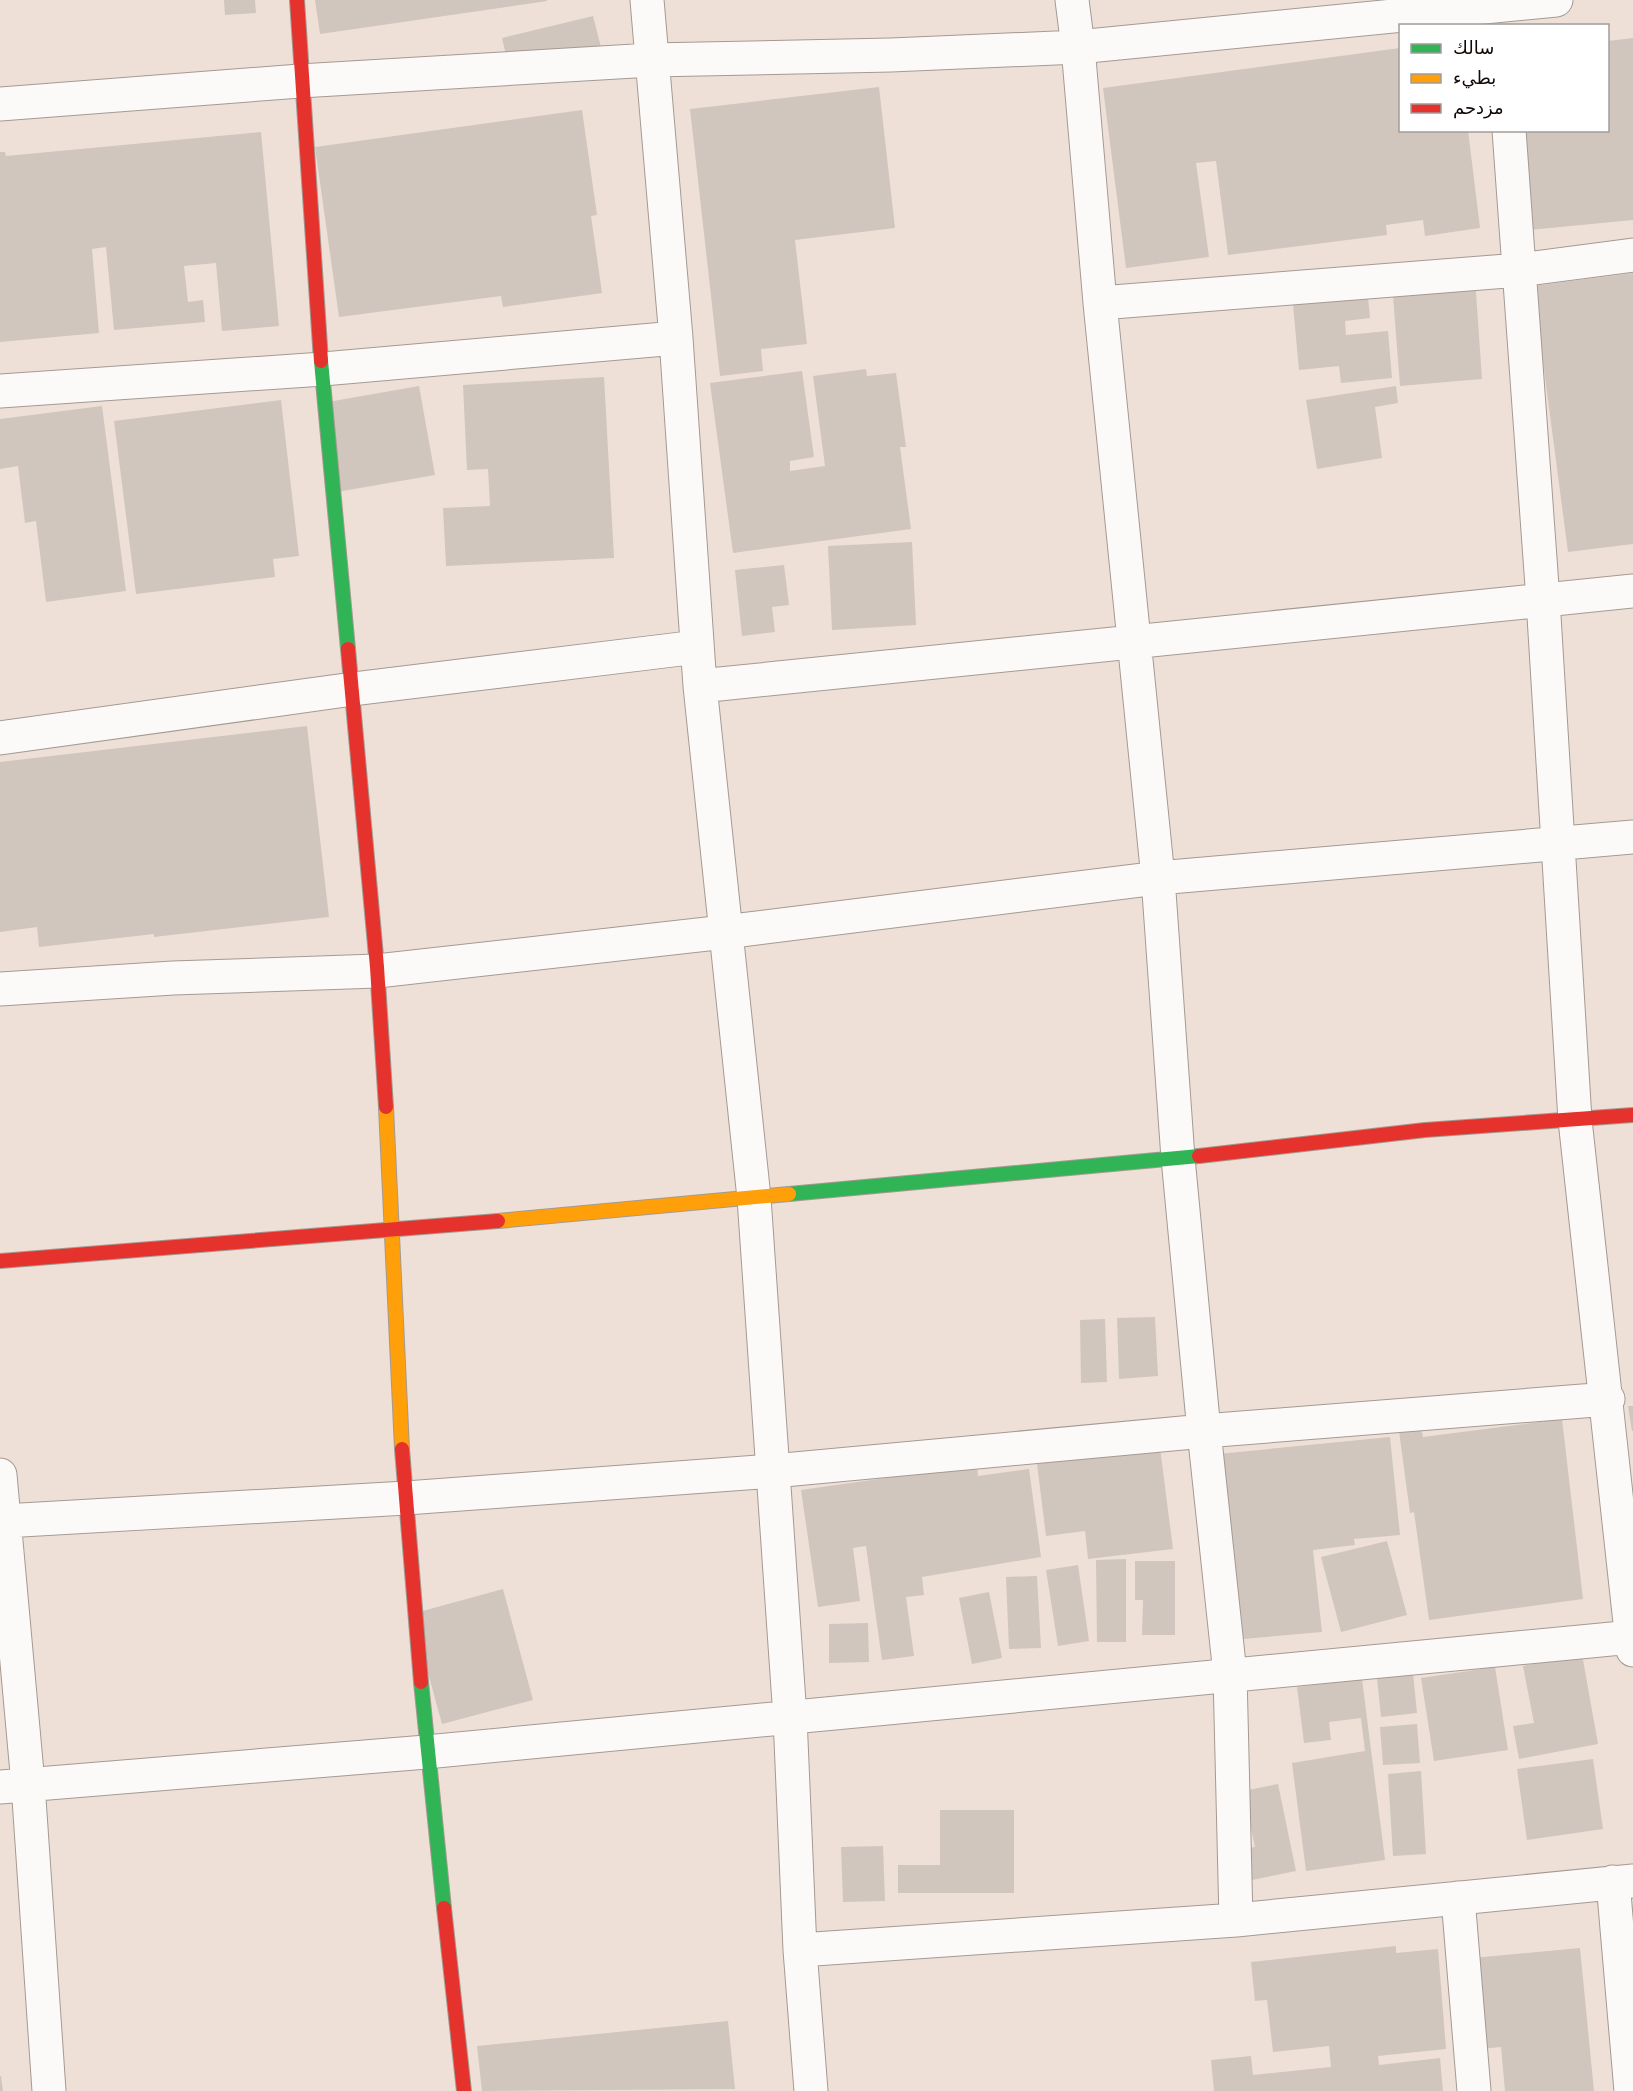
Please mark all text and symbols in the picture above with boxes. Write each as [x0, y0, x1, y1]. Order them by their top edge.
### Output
legend [1399, 24, 1609, 132]
text: سالك [1453, 37, 1494, 58]
text: بطيء [1453, 67, 1496, 89]
text: مزدحم [1453, 97, 1504, 119]

